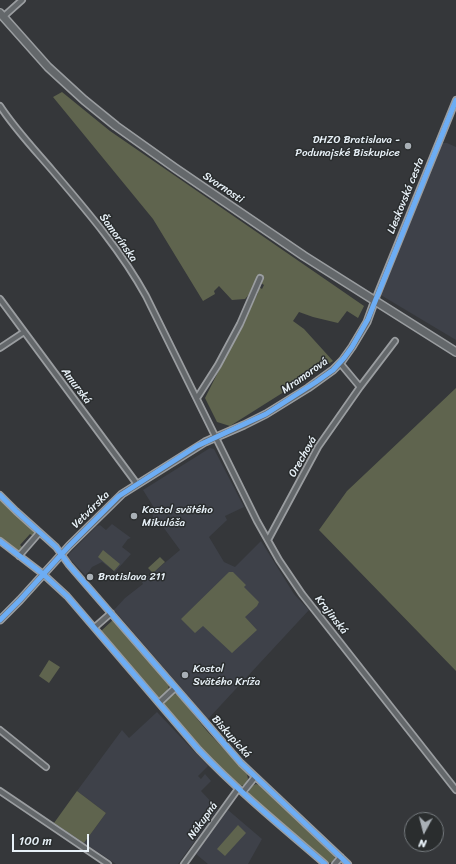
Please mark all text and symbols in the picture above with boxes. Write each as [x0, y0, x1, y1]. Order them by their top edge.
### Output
place label: DHZO Bratislava - Podunajské Biskupice [295, 133, 400, 159]
marker: DHZO Bratislava - Podunajské Biskupice [403, 141, 413, 151]
street label: Lieskovská cesta [385, 156, 427, 236]
street label: Svornosti [200, 170, 246, 206]
street label: Šamorínska [96, 211, 140, 265]
street label: Mramorová [279, 355, 331, 397]
street label: Amurská [58, 365, 94, 407]
street label: Orechová [286, 434, 320, 480]
street label: Vetvárska [69, 488, 113, 532]
place label: Kostol svätého Mikuláša [142, 503, 213, 529]
marker: Kostol svätého Mikuláša [129, 511, 139, 521]
place label: Bratislava 211 [98, 570, 165, 584]
marker: Bratislava 211 [85, 572, 95, 582]
street label: Krajinská [312, 593, 350, 637]
place label: Kostol Svätého Kríža [193, 662, 260, 688]
marker: Kostol Svätého Kríža [180, 670, 190, 680]
street label: Biskupická [209, 713, 253, 761]
street label: Nákupná [185, 800, 221, 842]
north arrow [404, 812, 444, 852]
scale bar [14, 826, 91, 852]
text: 100 m [19, 830, 52, 852]
text: N [418, 834, 428, 853]

